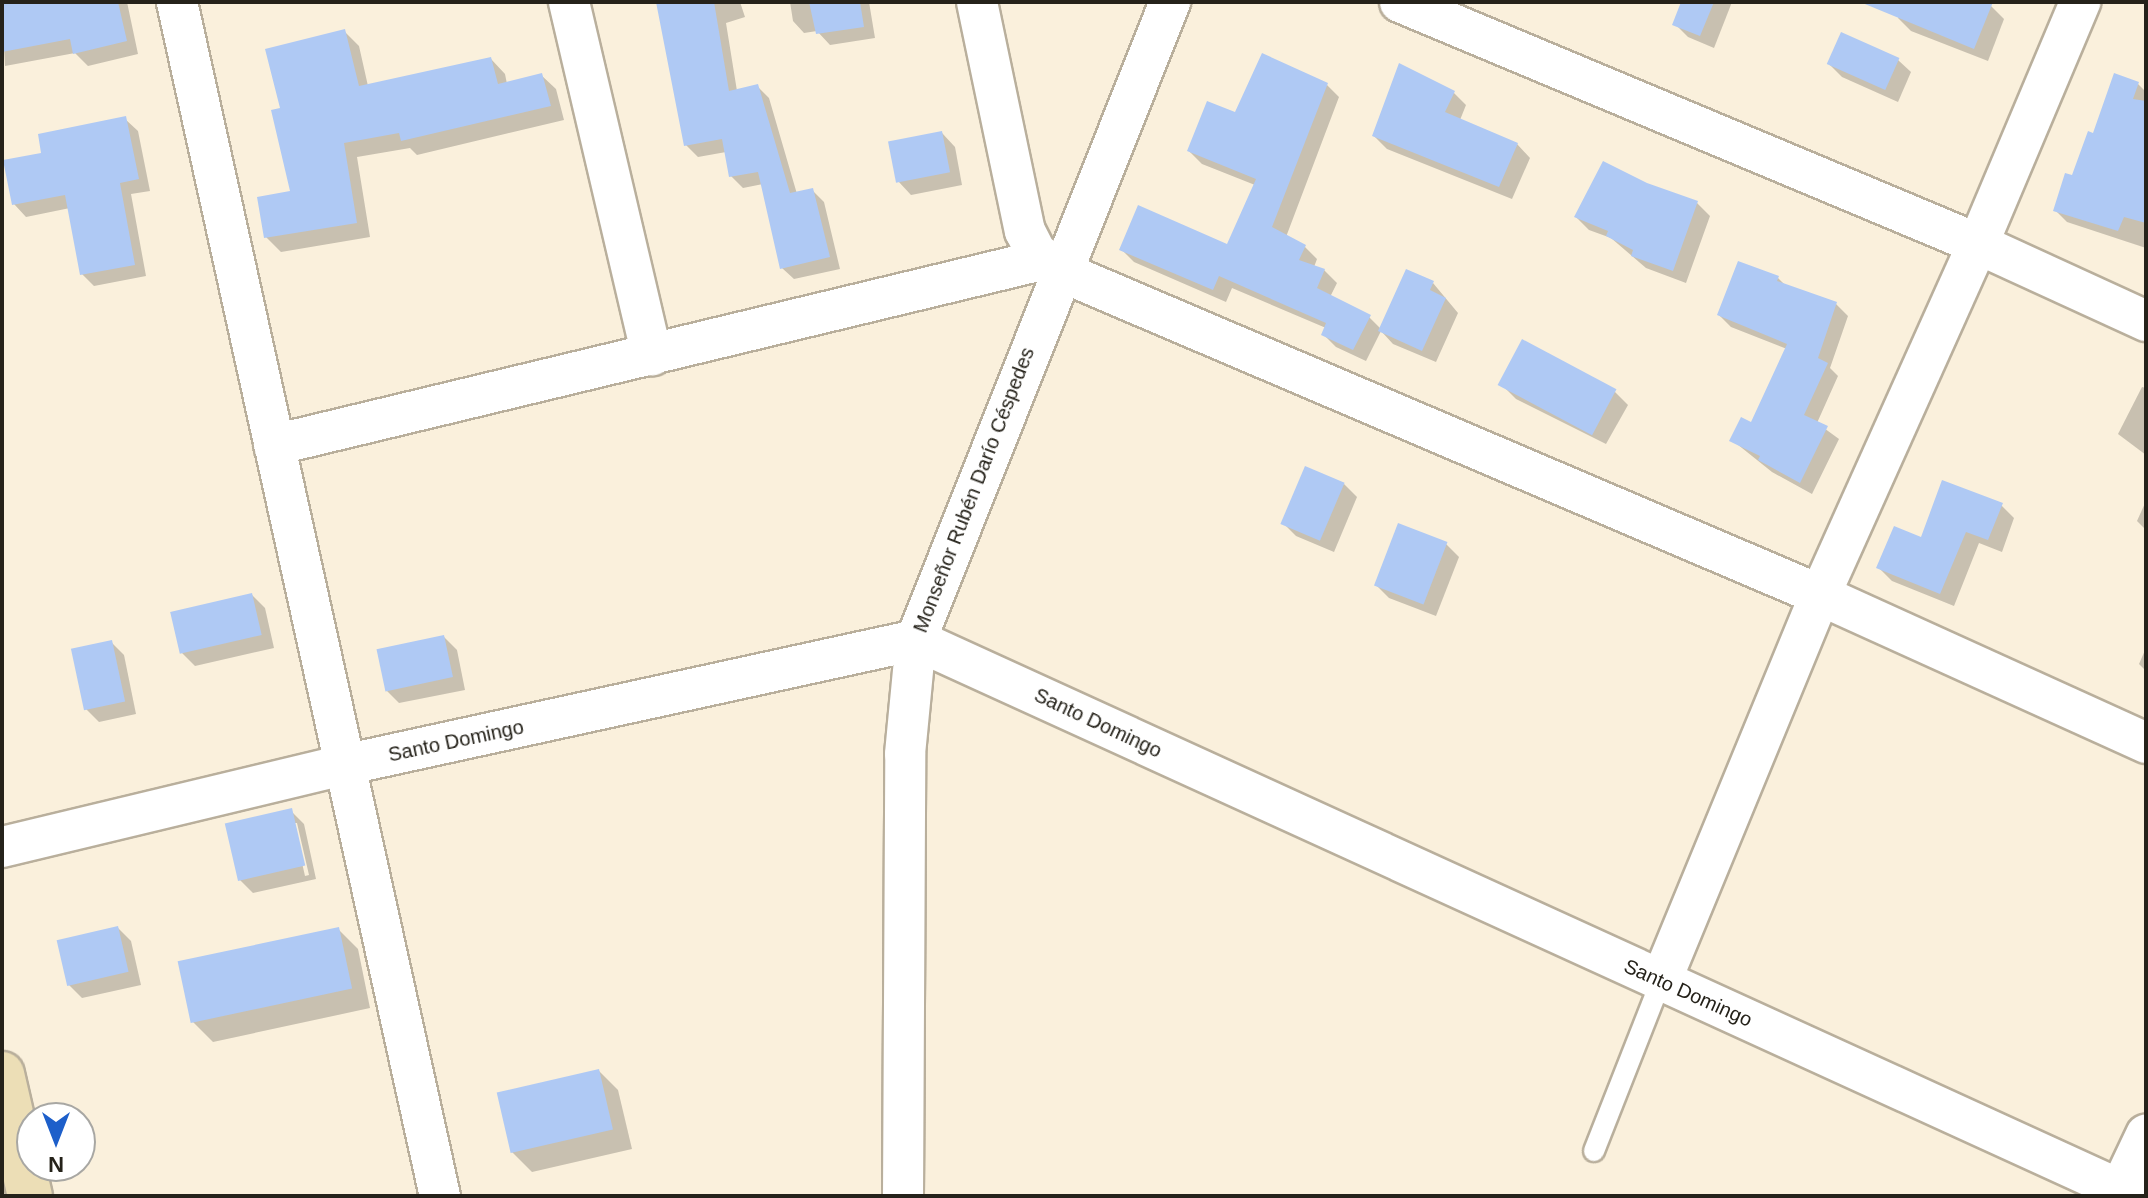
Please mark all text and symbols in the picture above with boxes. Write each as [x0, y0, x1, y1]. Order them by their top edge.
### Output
street label: Monseñor Rubén Darío Céspedes [908, 344, 1040, 636]
street label: Santo Domingo [1030, 683, 1166, 763]
street label: Santo Domingo [386, 715, 526, 767]
street label: Santo Domingo [1620, 954, 1756, 1032]
north arrow [16, 1102, 96, 1182]
text: N [48, 1152, 64, 1177]

